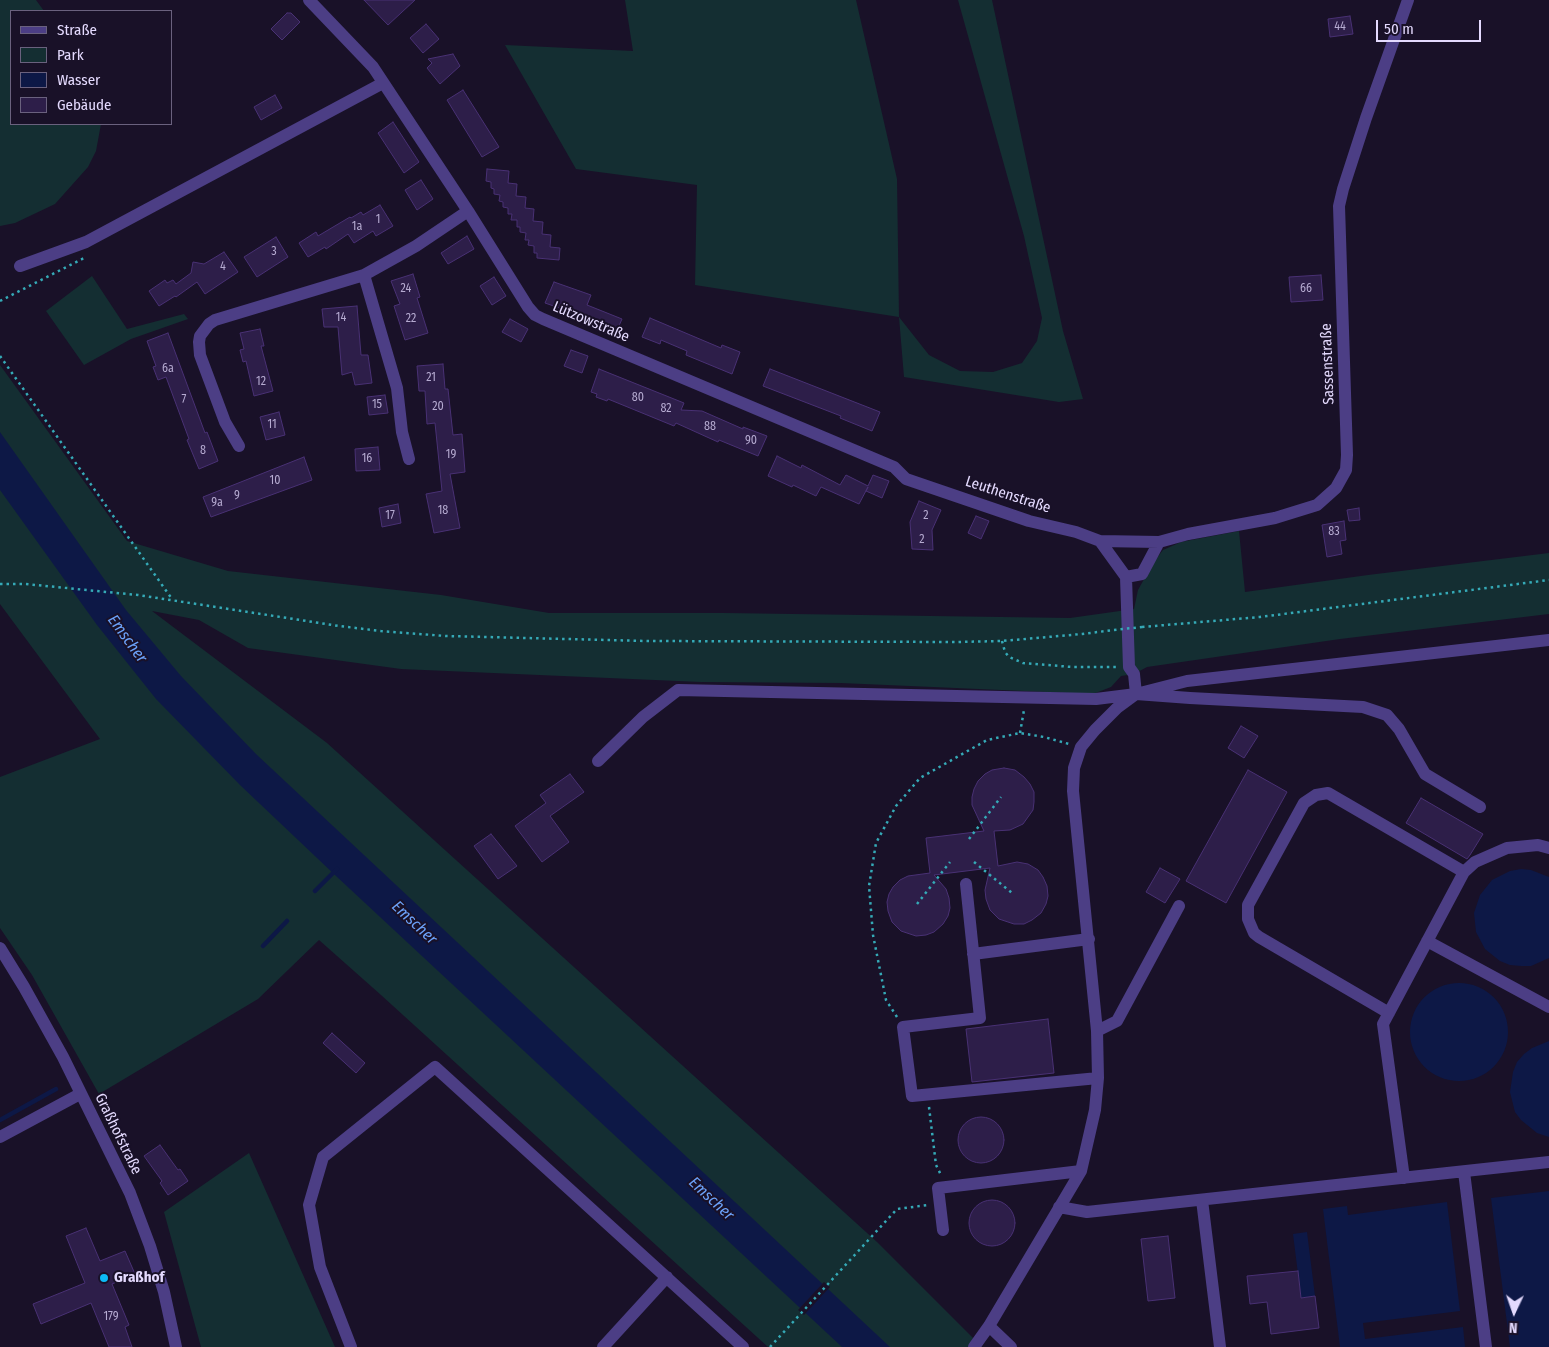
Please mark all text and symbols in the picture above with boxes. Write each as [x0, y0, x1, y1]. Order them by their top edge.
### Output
legend [10, 10, 172, 125]
scale bar [1379, 10, 1484, 42]
house number: 44 [1334, 20, 1346, 34]
text: 50 m [1384, 20, 1414, 38]
text: Straße [57, 21, 97, 39]
text: Park [57, 46, 84, 64]
text: Wasser [57, 71, 100, 89]
text: Gebäude [57, 96, 112, 114]
house number: 1 [376, 213, 380, 227]
house number: 1a [352, 220, 362, 234]
house number: 3 [271, 245, 277, 259]
house number: 4 [220, 260, 226, 274]
house number: 24 [401, 282, 411, 296]
house number: 66 [1300, 282, 1312, 296]
street label: Lützowstraße [550, 298, 632, 346]
house number: 14 [336, 311, 346, 325]
house number: 22 [406, 312, 416, 326]
street label: Sassenstraße [1318, 323, 1338, 405]
house number: 6a [162, 362, 174, 376]
house number: 21 [426, 371, 436, 385]
house number: 12 [256, 375, 266, 389]
house number: 80 [632, 391, 644, 405]
house number: 7 [182, 393, 186, 407]
house number: 15 [372, 398, 382, 412]
house number: 20 [432, 400, 444, 414]
house number: 82 [660, 402, 672, 416]
house number: 11 [267, 418, 277, 432]
house number: 88 [704, 420, 716, 434]
house number: 90 [745, 434, 757, 448]
house number: 8 [200, 444, 206, 458]
house number: 19 [446, 448, 456, 462]
house number: 16 [362, 452, 372, 466]
street label: Leuthenstraße [963, 473, 1053, 517]
house number: 10 [270, 474, 280, 488]
house number: 9 [234, 489, 240, 503]
house number: 9a [211, 496, 223, 510]
house number: 18 [438, 504, 448, 518]
house number: 17 [385, 509, 395, 523]
house number: 2 [923, 509, 929, 523]
house number: 83 [1328, 525, 1340, 539]
house number: 2 [919, 533, 925, 547]
water label: Emscher [103, 611, 151, 667]
water label: Emscher [387, 897, 441, 949]
street label: Graßhofstraße [91, 1091, 145, 1177]
water label: Emscher [684, 1173, 738, 1225]
place label: Graßhof [114, 1269, 164, 1287]
marker: Graßhof [98, 1272, 110, 1284]
north arrow [1489, 1287, 1539, 1337]
house number: 179 [103, 1310, 119, 1324]
text: N [1509, 1319, 1518, 1336]

